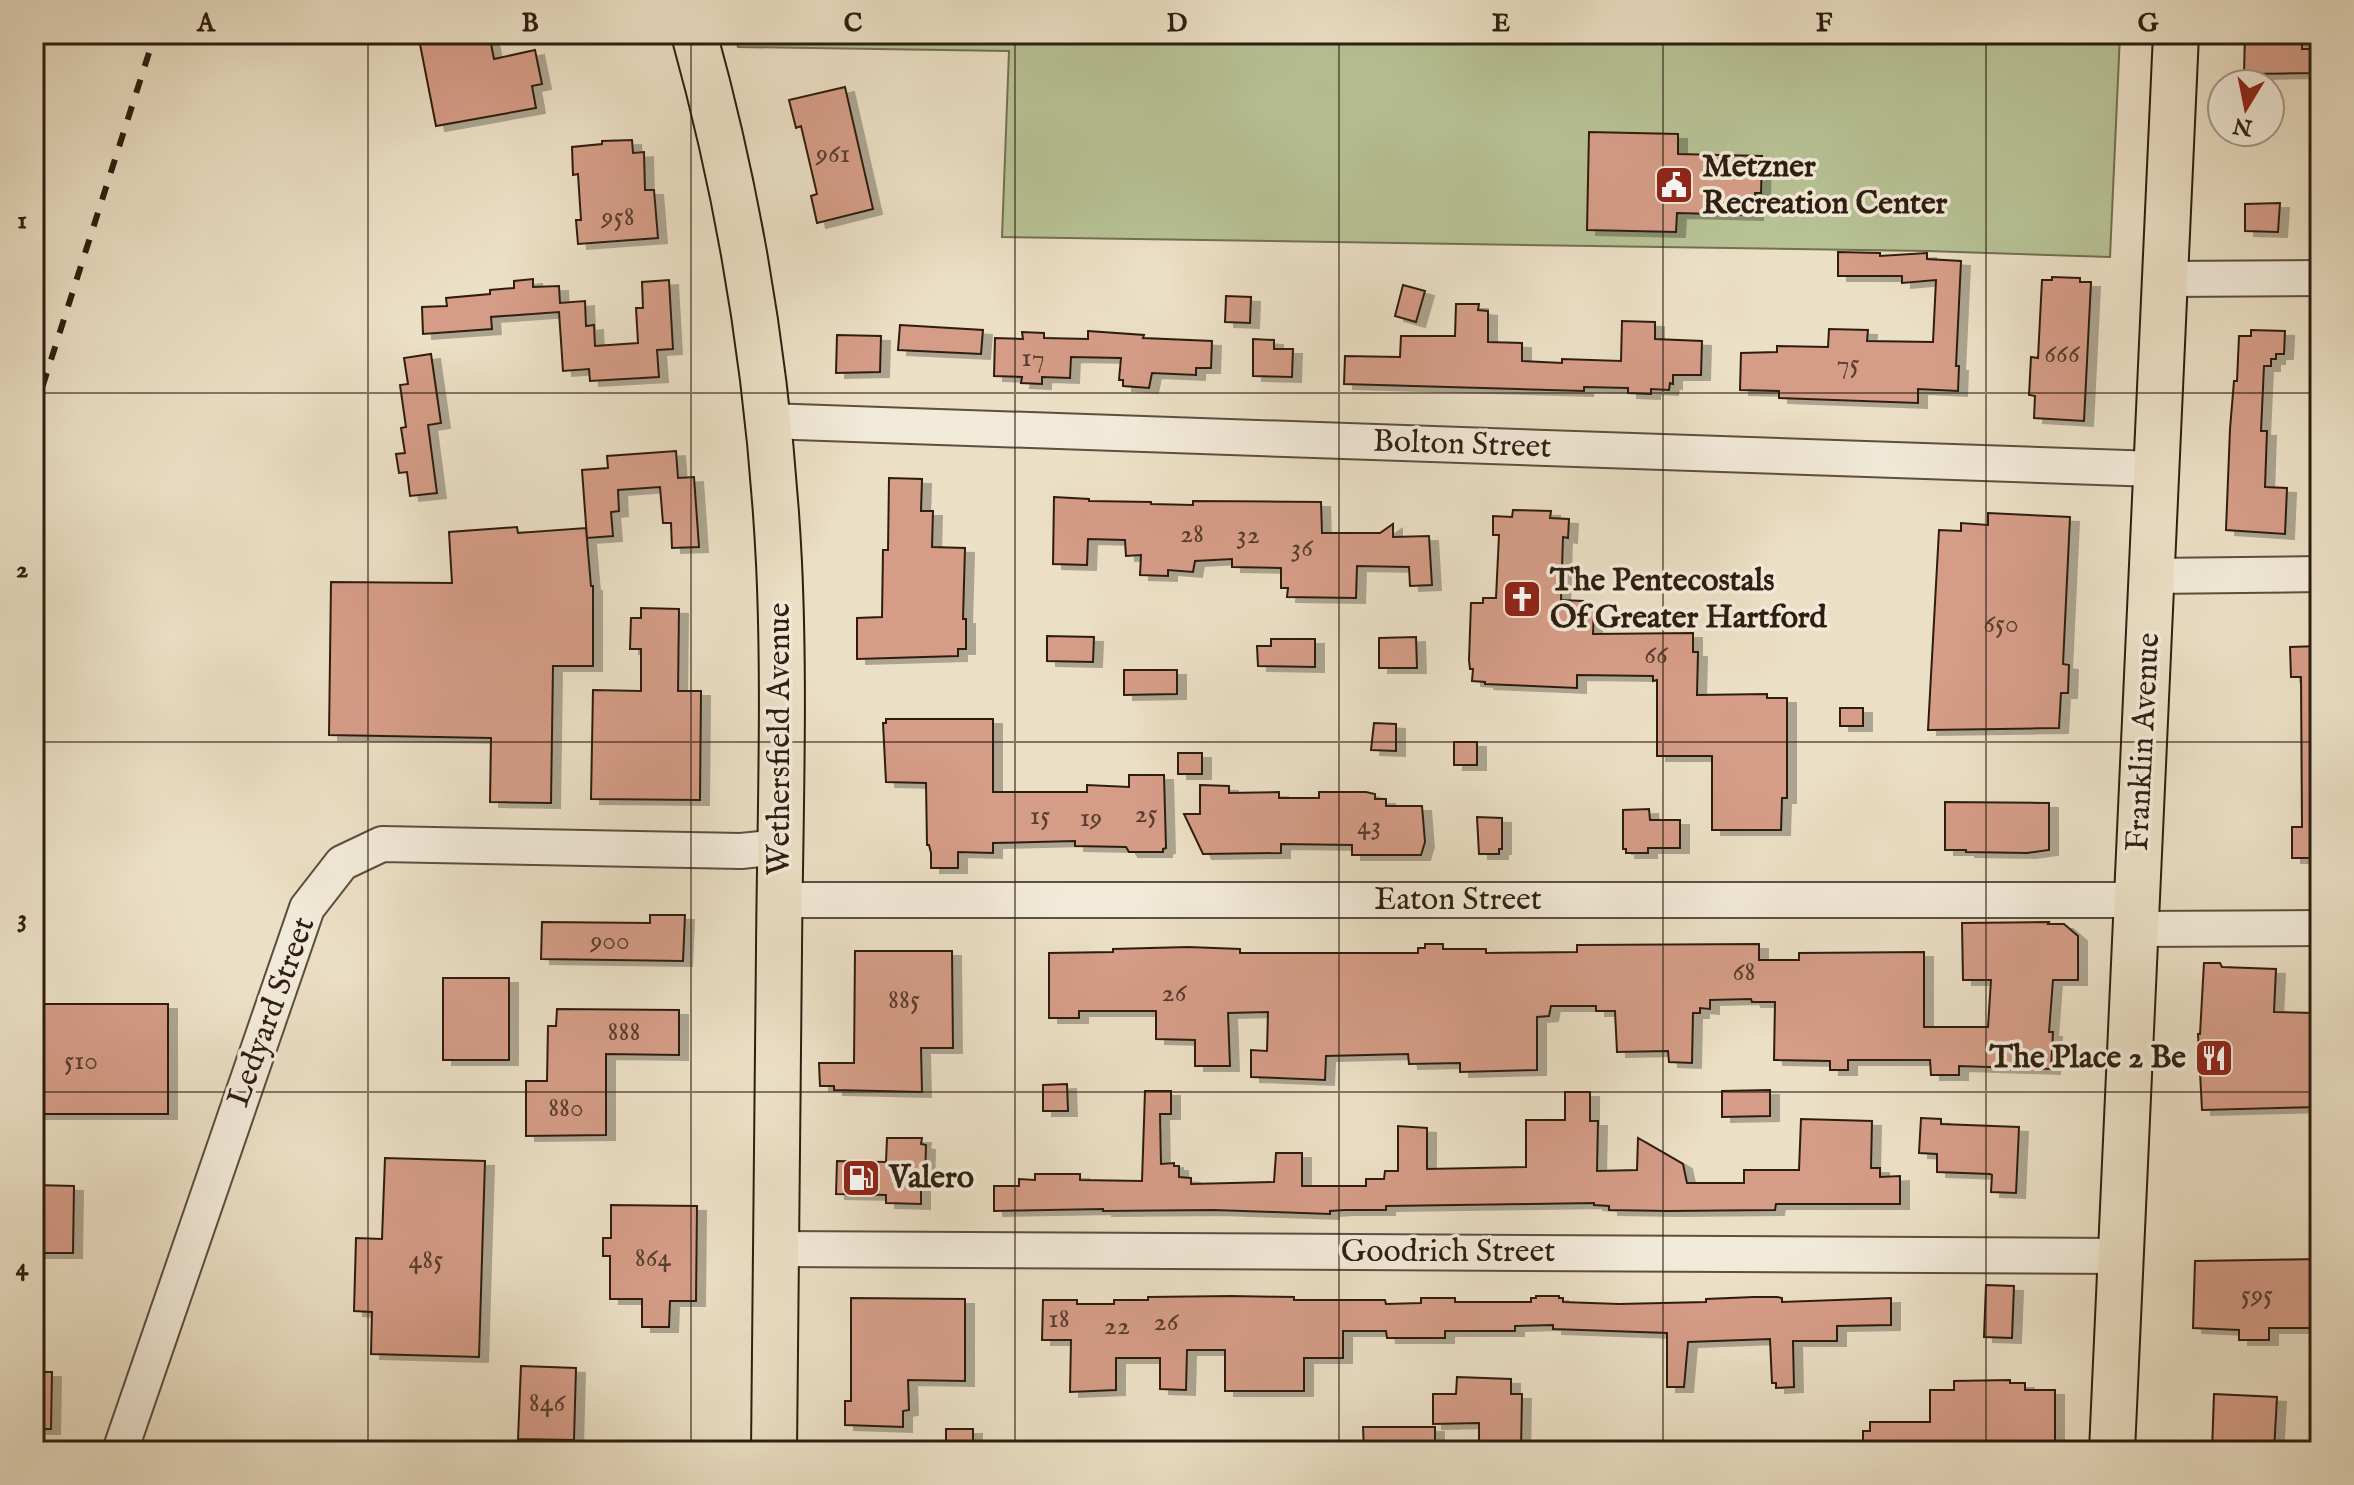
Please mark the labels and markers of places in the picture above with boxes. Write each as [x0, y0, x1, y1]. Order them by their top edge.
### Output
place label: Metzner Recreation Center [1702, 147, 1948, 225]
public building icon: Metzner Recreation Center [1653, 164, 1695, 206]
place label: The Pentecostals Of Greater Hartford [1549, 561, 1828, 639]
church icon: The Pentecostals Of Greater Hartford [1501, 578, 1543, 620]
restaurant icon: The Place 2 Be [2193, 1037, 2235, 1079]
place label: The Place 2 Be [1989, 1038, 2186, 1079]
fuel station icon: Valero [840, 1157, 882, 1199]
place label: Valero [888, 1158, 974, 1199]

